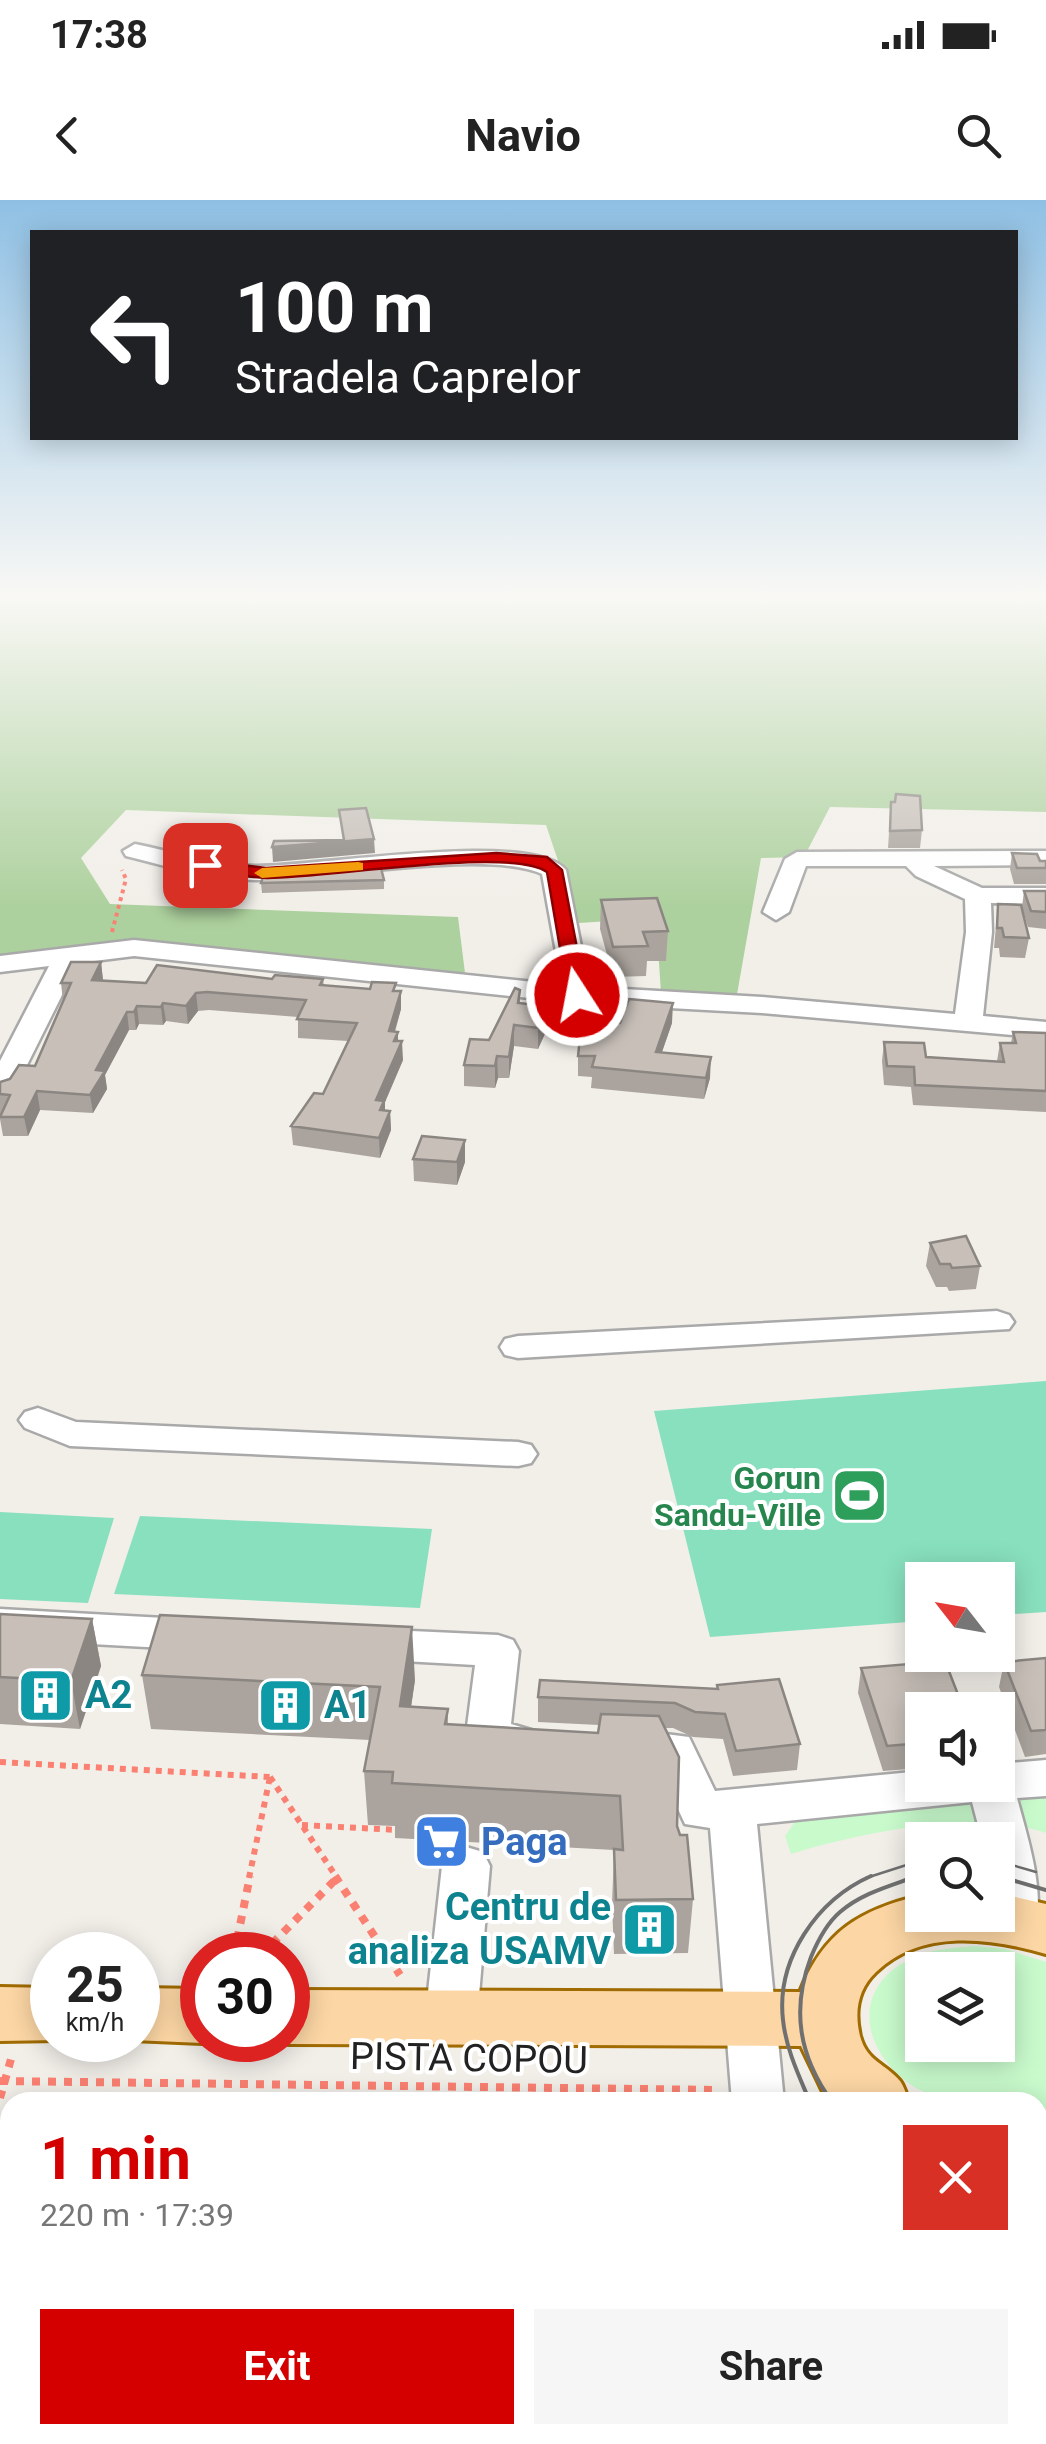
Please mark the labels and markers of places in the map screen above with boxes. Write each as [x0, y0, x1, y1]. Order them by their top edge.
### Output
pin [163, 823, 248, 908]
place label: Gorun Sandu-Ville [654, 1459, 821, 1534]
sports icon: Gorun Sandu-Ville [830, 1466, 890, 1526]
building icon: A2 [16, 1665, 76, 1725]
place label: A2 [85, 1673, 132, 1717]
building icon: A1 [255, 1675, 315, 1735]
place label: A1 [324, 1683, 371, 1727]
supermarket icon: Paga [412, 1812, 472, 1872]
place label: Paga [481, 1820, 568, 1864]
place label: Centru de analiza USAMV [348, 1885, 611, 1973]
building icon: Centru de analiza USAMV [620, 1899, 680, 1959]

